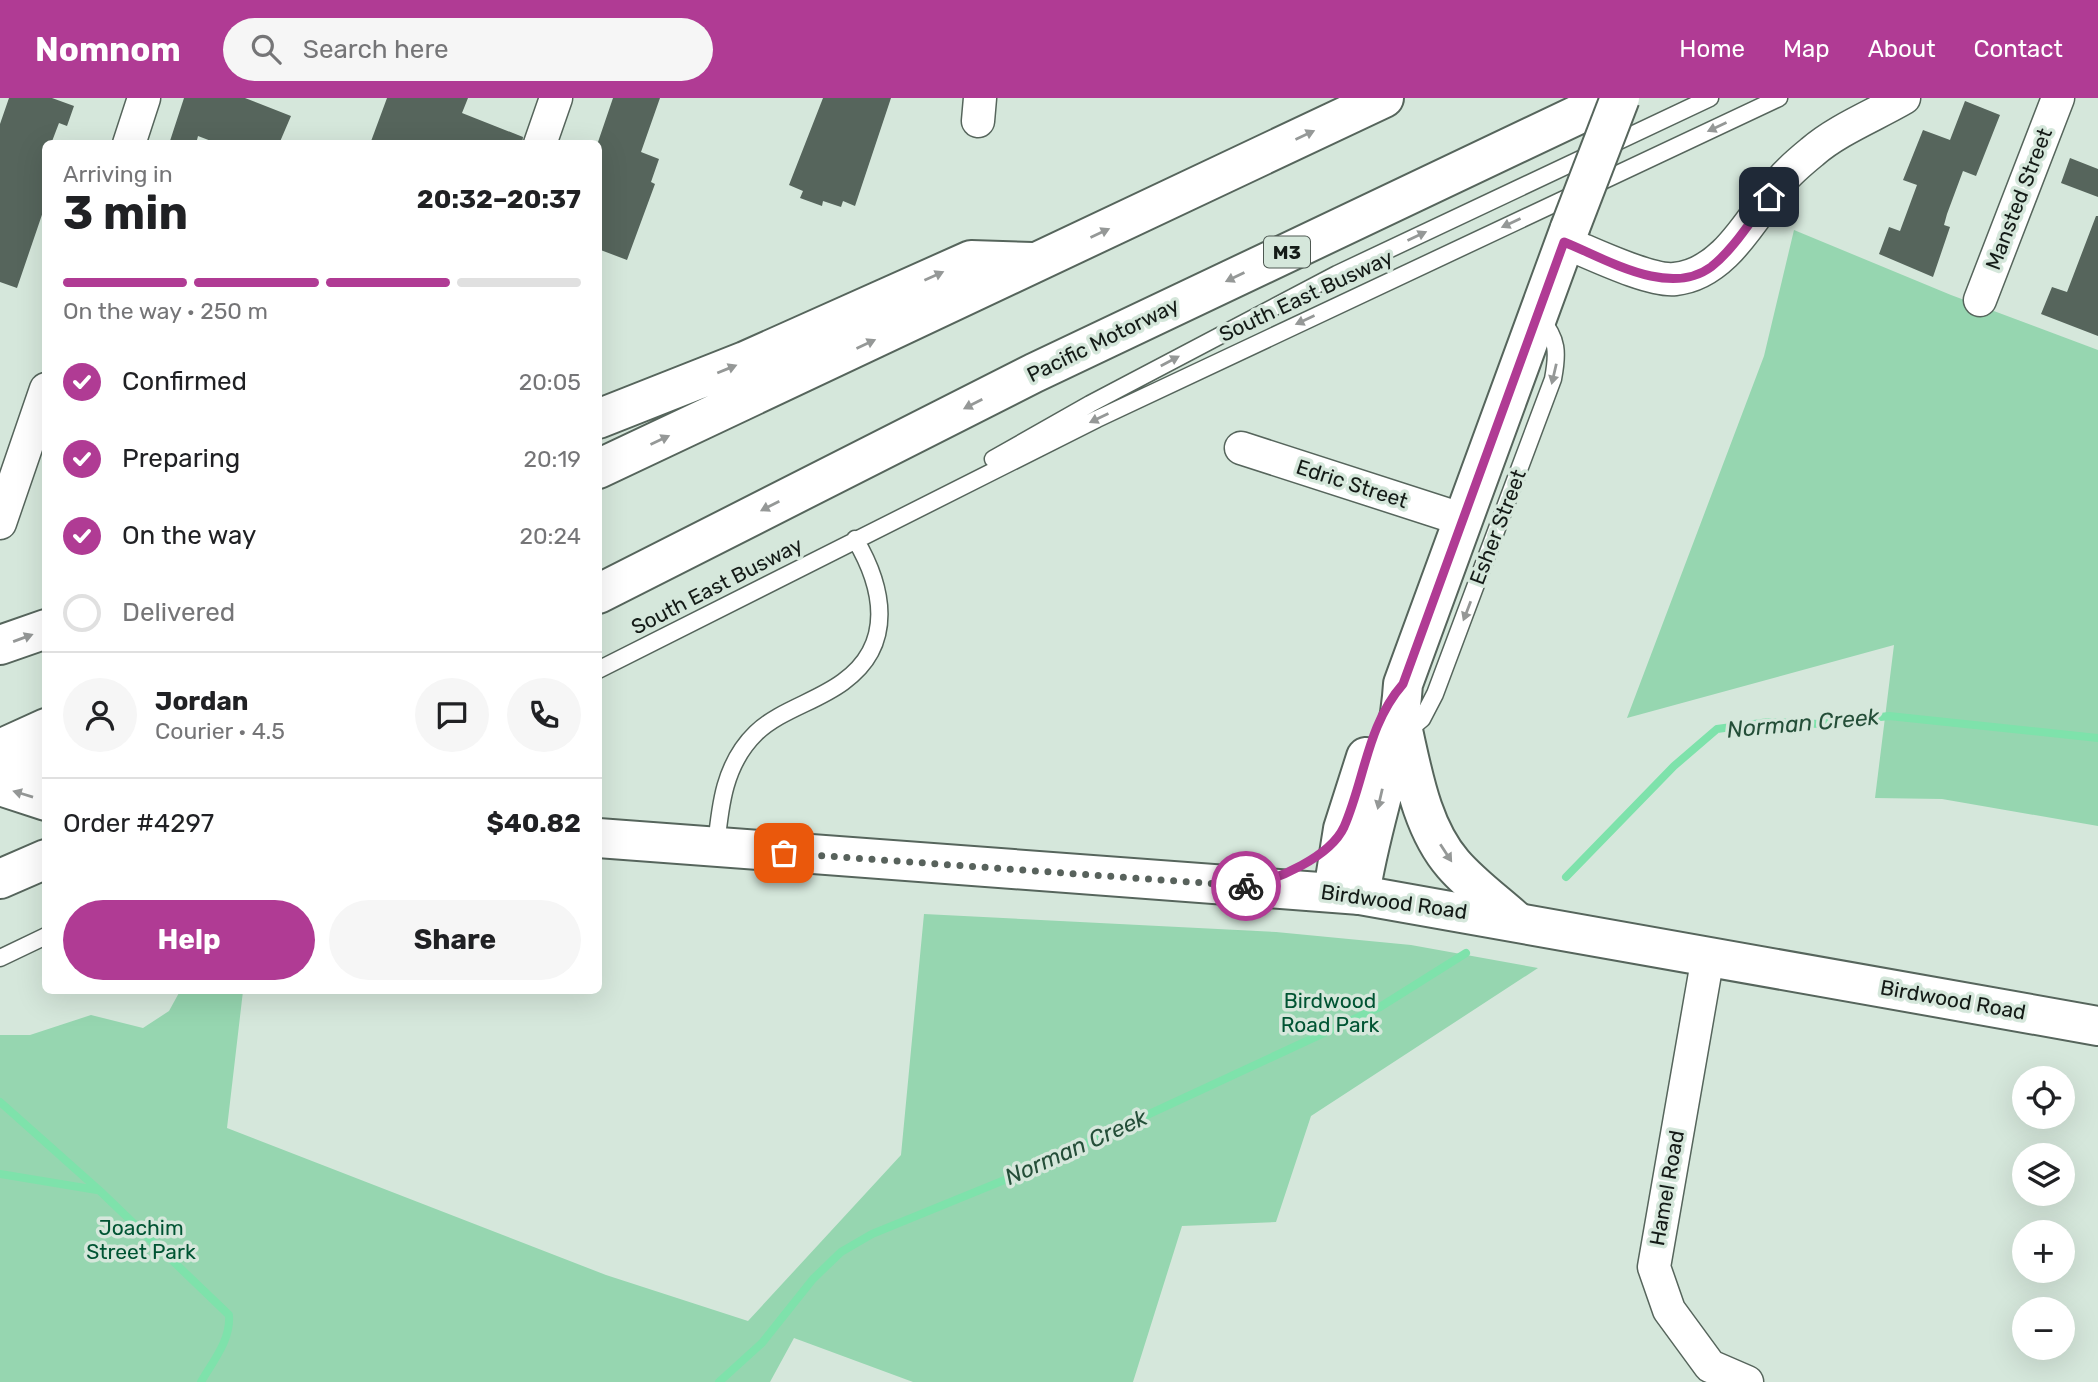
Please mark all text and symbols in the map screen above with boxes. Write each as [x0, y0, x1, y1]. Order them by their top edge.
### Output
search box [223, 18, 713, 81]
text: Nomnom [35, 30, 181, 69]
icon: search [247, 30, 285, 68]
text: Search here [303, 34, 449, 65]
text: Home [1679, 35, 1745, 63]
text: Map [1783, 35, 1830, 63]
text: About [1868, 35, 1936, 63]
text: Contact [1974, 35, 2063, 63]
one-way arrow [1707, 121, 1727, 133]
street label: Mansted Street [1980, 124, 2057, 273]
one-way arrow [1295, 130, 1315, 141]
text: Arriving in [63, 160, 173, 188]
pin [1739, 167, 1799, 227]
icon: home [1750, 178, 1788, 216]
text: 20:32–20:37 [417, 184, 581, 215]
text: 3 min [63, 186, 188, 241]
one-way arrow [1501, 217, 1521, 229]
one-way arrow [1090, 228, 1110, 239]
one-way arrow [1407, 230, 1427, 242]
road number: M3 [1264, 236, 1310, 268]
street label: South East Busway [1215, 244, 1397, 347]
one-way arrow [924, 270, 945, 281]
one-way arrow [1225, 271, 1245, 283]
street label: Pacific Motorway [1023, 292, 1183, 387]
text: On the way · 250 m [63, 297, 268, 325]
one-way arrow [1295, 314, 1315, 325]
one-way arrow [856, 338, 876, 349]
one-way arrow [1161, 355, 1180, 367]
icon: check [63, 363, 101, 401]
one-way arrow [716, 363, 737, 374]
one-way arrow [1548, 364, 1559, 386]
text: Confirmed [122, 366, 247, 397]
text: 20:05 [519, 368, 581, 396]
one-way arrow [963, 398, 983, 409]
one-way arrow [1089, 412, 1109, 423]
one-way arrow [650, 434, 670, 446]
icon: check [63, 440, 101, 478]
text: Preparing [122, 443, 240, 474]
text: 20:19 [524, 445, 581, 473]
street label: Edric Street [1293, 454, 1411, 513]
street label: Esher Street [1464, 466, 1531, 588]
one-way arrow [760, 501, 780, 512]
icon: check [63, 517, 101, 555]
text: On the way [122, 520, 256, 551]
text: 20:24 [519, 522, 581, 550]
street label: South East Busway [627, 531, 807, 640]
text: Delivered [122, 597, 235, 628]
one-way arrow [1461, 600, 1472, 621]
one-way arrow [12, 632, 33, 643]
button: person [63, 678, 137, 752]
button: chat [415, 678, 489, 752]
button: phone [507, 678, 581, 752]
text: Jordan [155, 686, 248, 717]
water label: Norman Creek [1726, 702, 1882, 744]
text: Courier · 4.5 [155, 717, 285, 745]
one-way arrow [12, 788, 33, 798]
one-way arrow [1374, 788, 1385, 810]
text: Order #4297 [63, 808, 214, 839]
text: $40.82 [487, 808, 581, 839]
pin [754, 823, 814, 883]
icon: bag [765, 834, 803, 872]
one-way arrow [1439, 843, 1452, 863]
courier [1211, 851, 1281, 921]
icon: bike [1227, 867, 1265, 905]
street label: Birdwood Road [1319, 879, 1469, 924]
button: Help [63, 900, 315, 980]
button: Share [329, 900, 581, 980]
street label: Birdwood Road [1878, 974, 2028, 1025]
park label: Birdwood Road Park [1281, 988, 1379, 1037]
map controls [2012, 1066, 2075, 1360]
button: locate [2012, 1066, 2075, 1129]
water label: Norman Creek [1000, 1103, 1153, 1191]
street label: Hamel Road [1644, 1128, 1689, 1248]
button: layers [2012, 1143, 2075, 1206]
park label: Joachim Street Park [86, 1215, 196, 1264]
button: + [2012, 1220, 2075, 1283]
button: − [2012, 1297, 2075, 1360]

